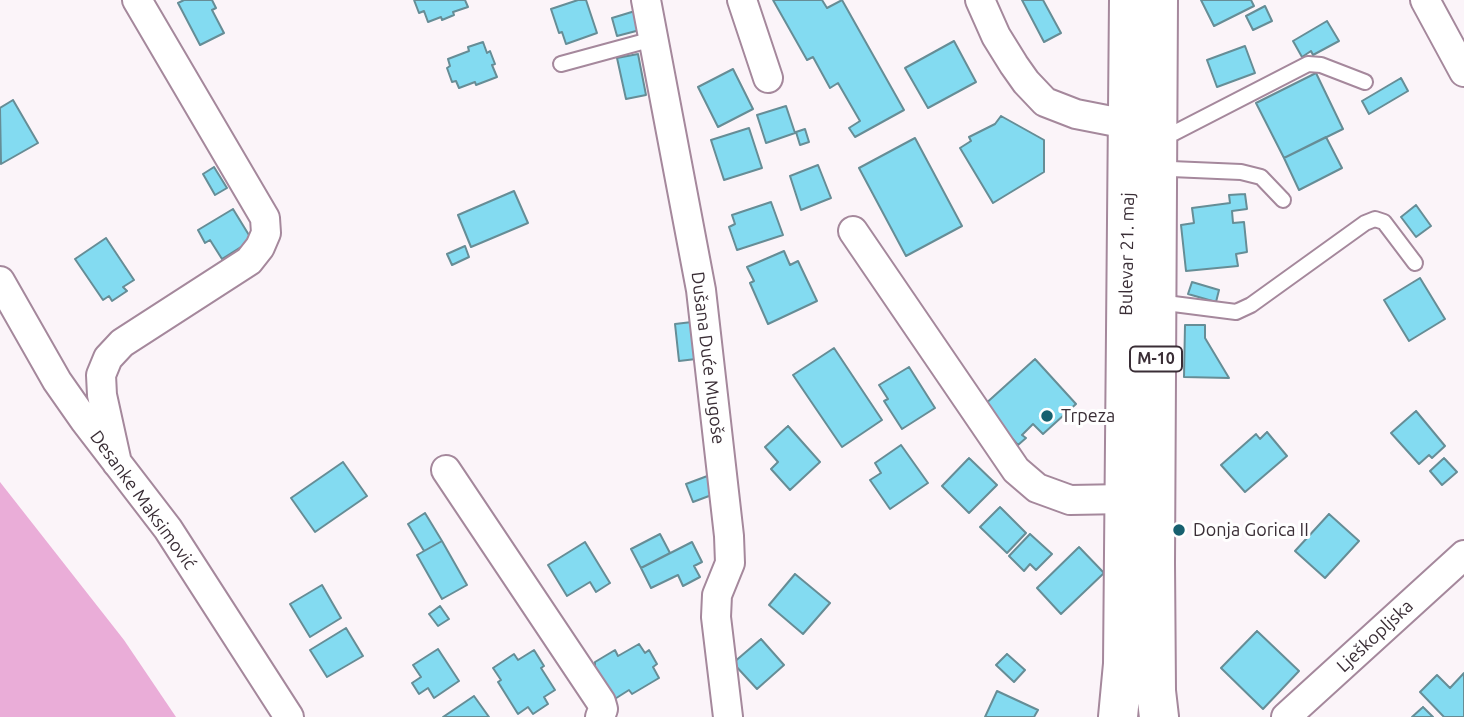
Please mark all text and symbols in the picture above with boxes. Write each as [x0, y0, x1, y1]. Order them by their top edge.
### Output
street label: Bulevar 21. maj [1115, 192, 1139, 316]
street label: Dušana Duće Mugoše [687, 271, 729, 445]
road number: M-10 [1130, 346, 1182, 372]
place label: Trpeza [1061, 405, 1115, 427]
marker: Trpeza [1039, 408, 1055, 424]
street label: Desanke Maksimović [85, 426, 201, 574]
place label: Donja Gorica II [1193, 519, 1309, 541]
marker: Donja Gorica II [1171, 522, 1187, 538]
street label: Lješkopljska [1332, 595, 1418, 677]

